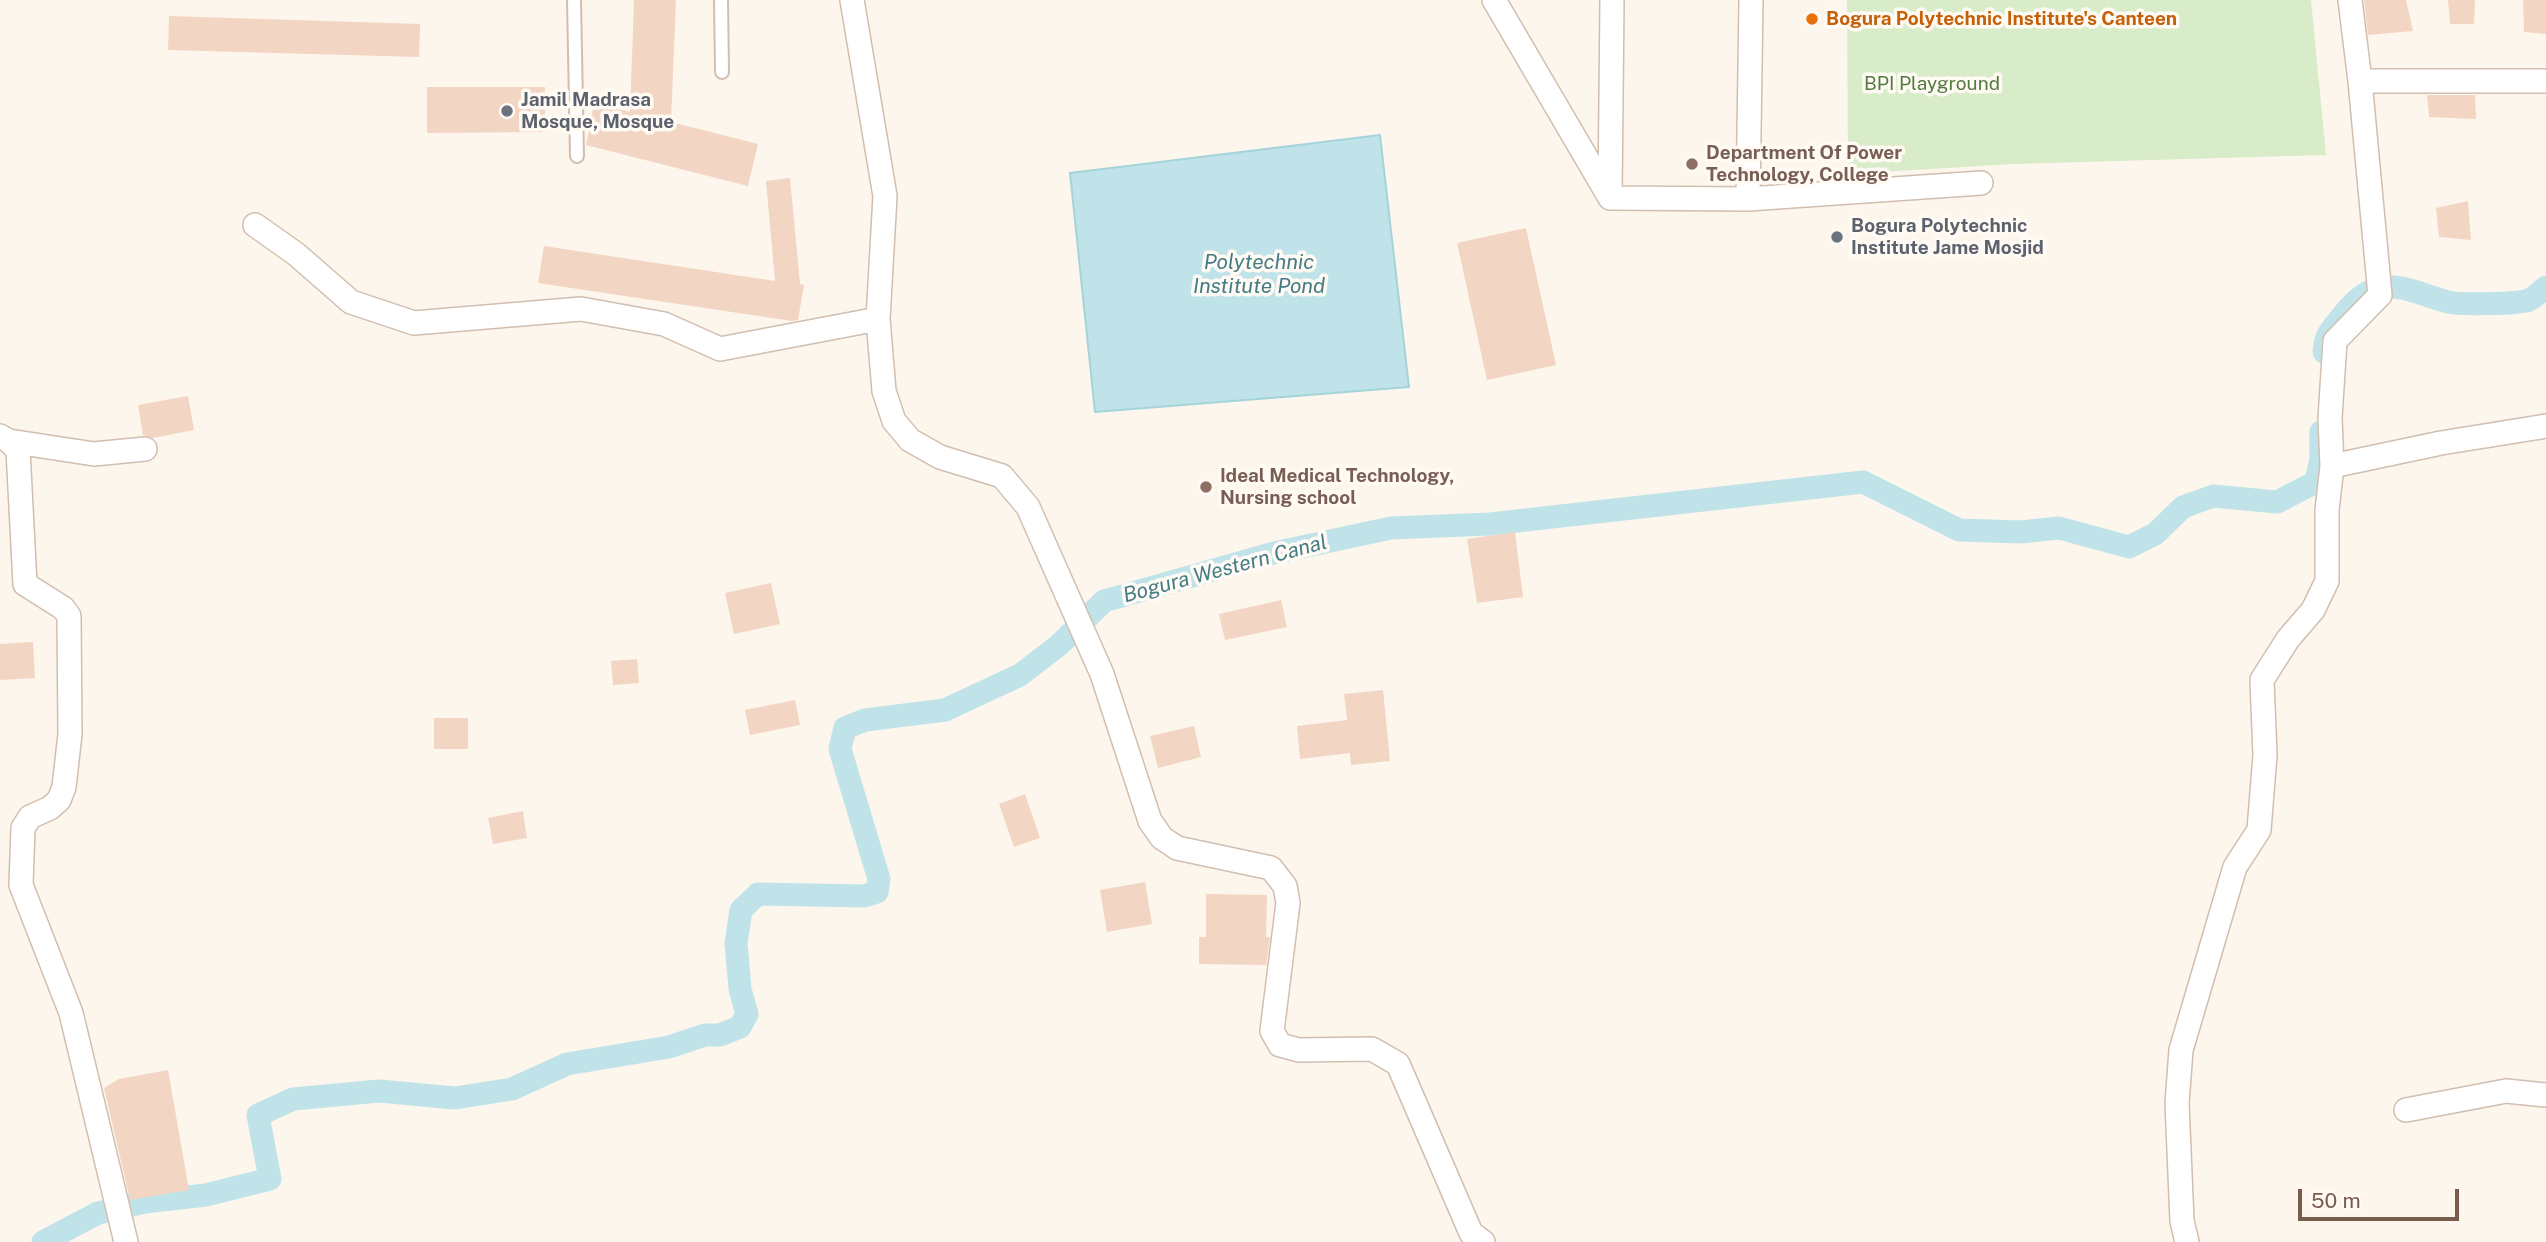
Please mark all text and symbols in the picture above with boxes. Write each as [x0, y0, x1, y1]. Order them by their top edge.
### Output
place label: Bogura Polytechnic Institute's Canteen [1826, 8, 2177, 30]
marker: Bogura Polytechnic Institute's Canteen [1804, 11, 1820, 27]
park label: BPI Playground [1864, 73, 2000, 95]
place label: Jamil Madrasa Mosque, Mosque [521, 89, 674, 133]
marker: Jamil Madrasa Mosque, Mosque [499, 103, 515, 119]
place label: Department Of Power Technology, College [1706, 142, 1902, 186]
marker: Department Of Power Technology, College [1684, 156, 1700, 172]
place label: Bogura Polytechnic Institute Jame Mosjid [1851, 215, 2044, 259]
marker: Bogura Polytechnic Institute Jame Mosjid [1829, 229, 1845, 245]
water label: Polytechnic Institute Pond [1193, 250, 1325, 300]
place label: Ideal Medical Technology, Nursing school [1220, 465, 1454, 509]
marker: Ideal Medical Technology, Nursing school [1198, 479, 1214, 495]
water label: Bogura Western Canal [1120, 530, 1330, 608]
scale bar [2301, 1176, 2462, 1220]
text: 50 m [2311, 1188, 2361, 1213]

